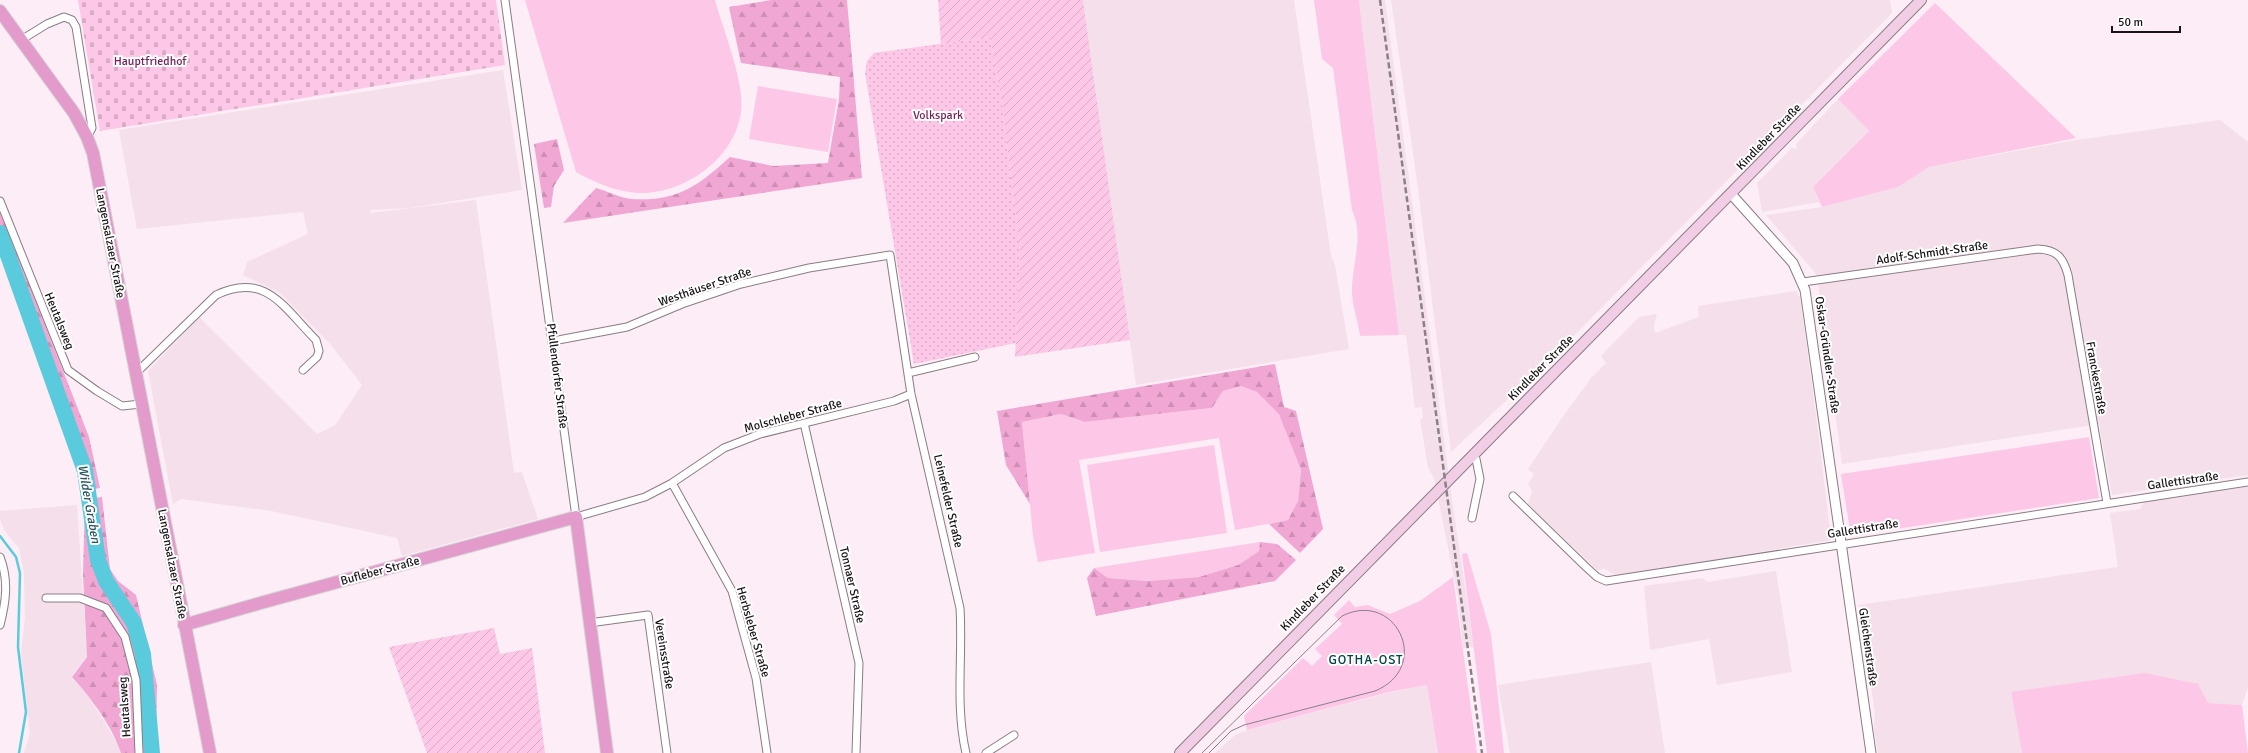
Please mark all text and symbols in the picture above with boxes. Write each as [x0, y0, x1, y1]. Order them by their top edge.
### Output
scale bar [2112, 8, 2180, 34]
text: 50 m [2118, 15, 2143, 30]
park label: Hauptfriedhof [114, 54, 187, 69]
street label: Kindleber Straße [1733, 101, 1805, 173]
park label: Volkspark [913, 108, 963, 123]
street label: Langensalzaer Straße [92, 187, 128, 299]
street label: Adolf-Schmidt-Straße [1875, 238, 1989, 268]
street label: Westhäuser Straße [656, 264, 754, 310]
street label: Heutalsweg [41, 290, 77, 352]
street label: Oskar-Gründler-Straße [1811, 295, 1843, 415]
street label: Pfullendorfer Straße [543, 322, 571, 430]
street label: Kindleber Straße [1505, 332, 1577, 404]
street label: Franckestraße [2082, 340, 2110, 416]
street label: Molschleber Straße [743, 396, 843, 436]
street label: Leinefelder Straße [930, 453, 966, 549]
water label: Wilder Graben [74, 463, 104, 545]
street label: Gallettistraße [2146, 469, 2220, 493]
street label: Langensalzaer Straße [154, 508, 190, 620]
street label: Gallettistraße [1826, 516, 1900, 542]
street label: Tonnaer Straße [836, 545, 868, 625]
street label: Bufleber Straße [339, 553, 421, 589]
street label: Kindleber Straße [1277, 562, 1349, 634]
street label: Herbsleber Straße [733, 585, 773, 679]
street label: Gleichenstraße [1855, 607, 1881, 687]
street label: Vereinsstraße [651, 618, 677, 690]
district label: GOTHA-OST [1328, 652, 1404, 668]
street label: Heutalsweg [115, 676, 135, 738]

